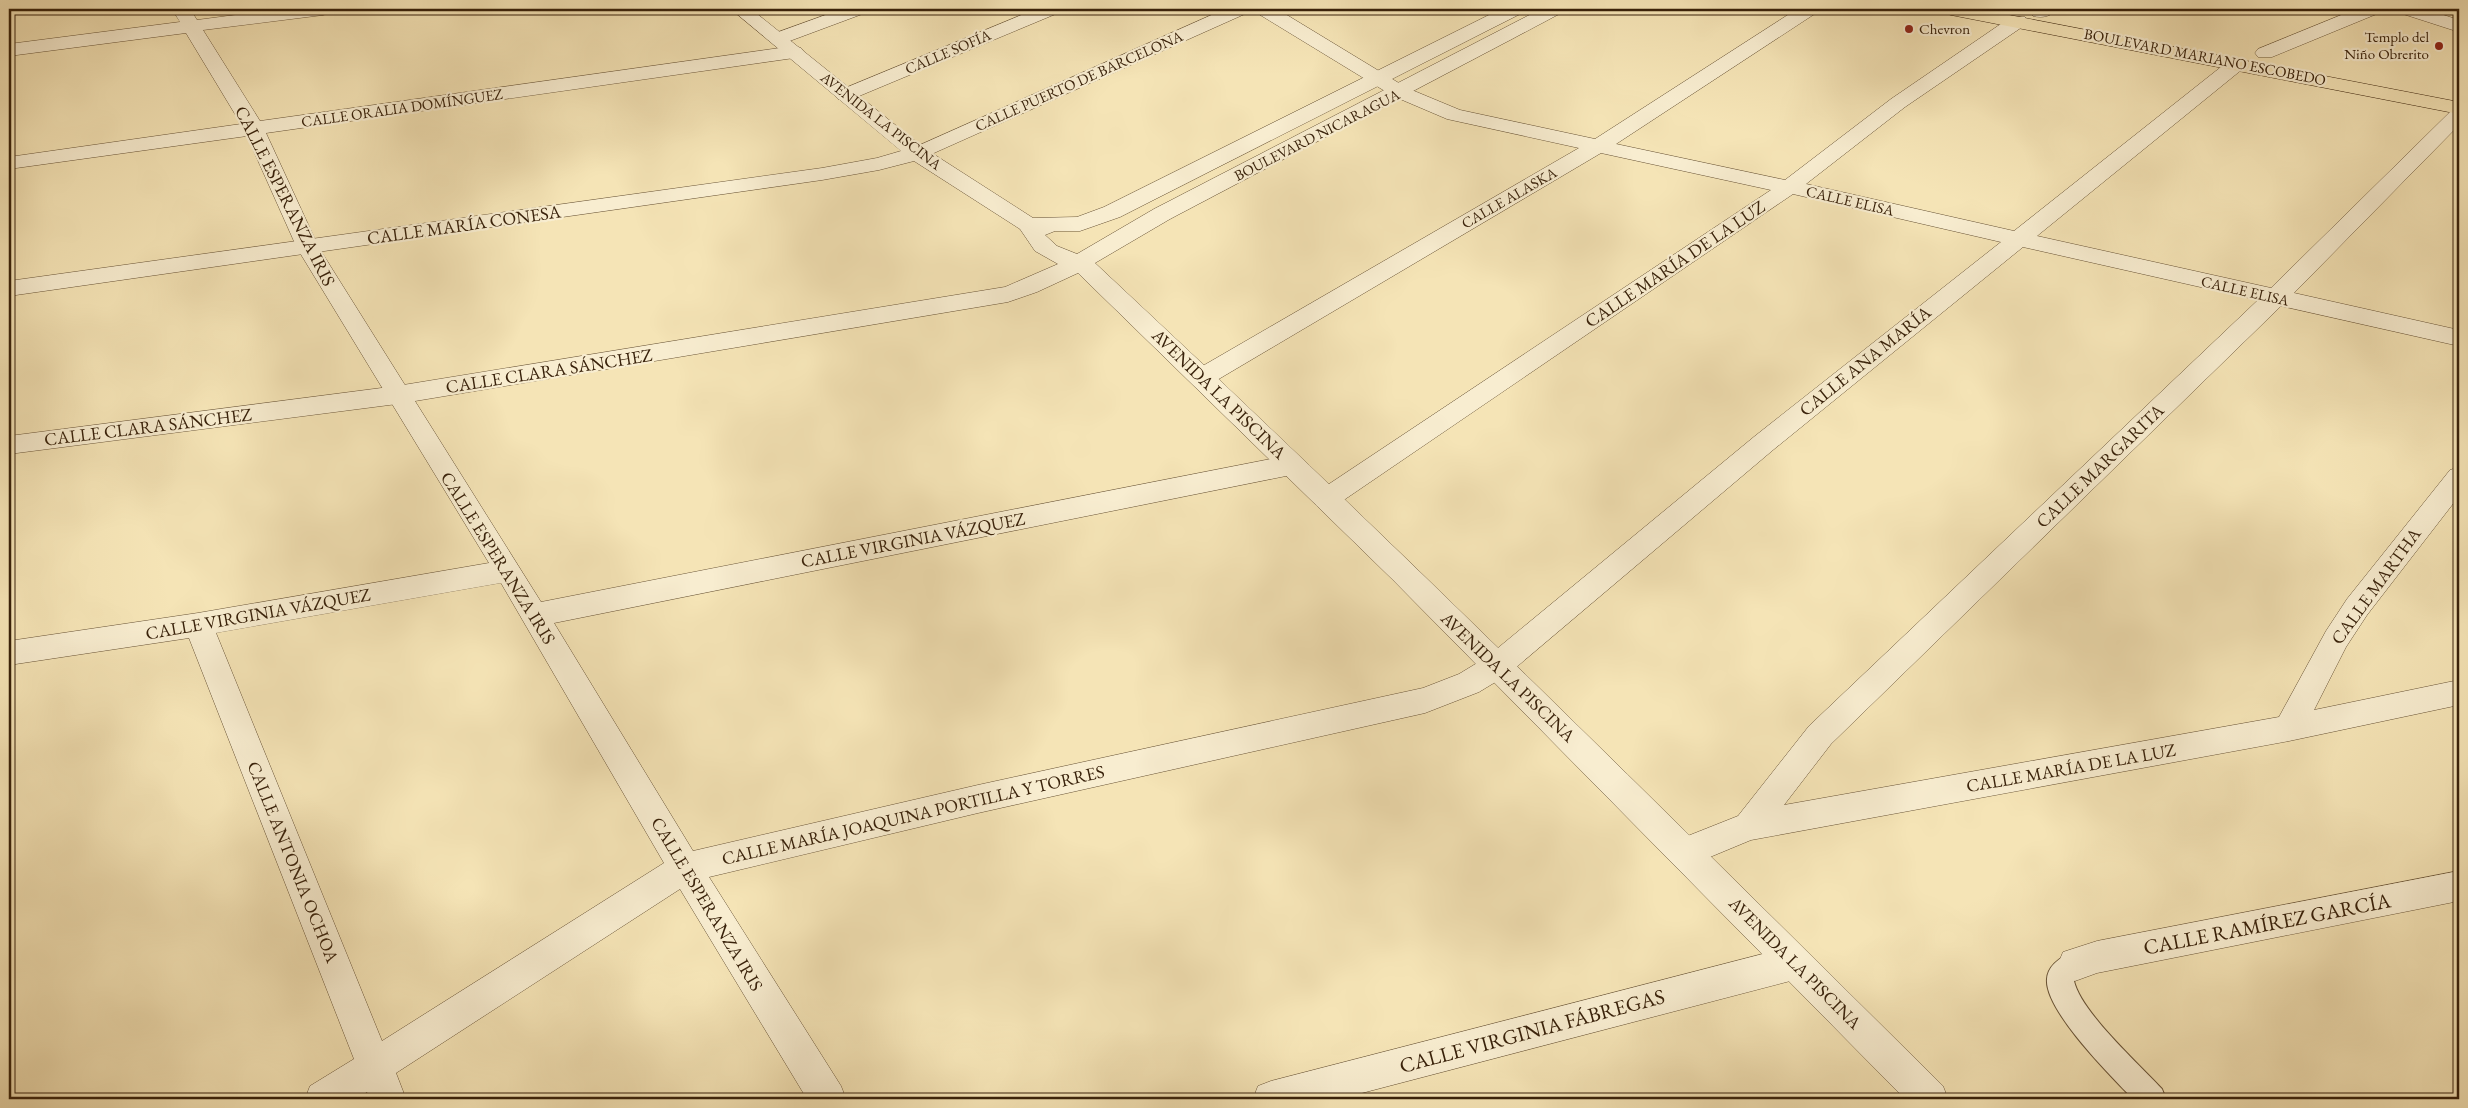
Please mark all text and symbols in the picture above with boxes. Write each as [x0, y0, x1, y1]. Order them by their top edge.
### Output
place label: Chevron [1919, 19, 1970, 38]
marker: Chevron [1903, 23, 1915, 35]
street label: BOULEVARD MARIANO ESCOBEDO [2083, 24, 2328, 89]
street label: CALLE SOFÍA [902, 25, 994, 78]
street label: CALLE PUERTO DE BARCELONA [972, 26, 1186, 135]
place label: Templo del Niño Obrerito [2344, 27, 2429, 63]
marker: Templo del Niño Obrerito [2433, 40, 2445, 52]
street label: AVENIDA LA PISCINA [816, 67, 946, 174]
street label: CALLE ORALIA DOMÍNGUEZ [300, 84, 504, 131]
street label: BOULEVARD NICARAGUA [1231, 84, 1403, 185]
street label: CALLE ESPERANZA IRIS [230, 102, 341, 290]
street label: CALLE ALASKA [1458, 162, 1560, 233]
street label: CALLE ELISA [1804, 181, 1897, 220]
street label: CALLE MARÍA DE LA LUZ [1580, 195, 1769, 332]
street label: CALLE MARÍA CONESA [366, 199, 563, 249]
street label: CALLE ELISA [2199, 271, 2292, 310]
street label: CALLE ANA MARÍA [1794, 300, 1936, 421]
street label: AVENIDA LA PISCINA [1147, 323, 1292, 464]
street label: CALLE CLARA SÁNCHEZ [444, 343, 654, 398]
street label: CALLE MARGARITA [2031, 398, 2169, 533]
street label: CALLE CLARA SÁNCHEZ [43, 402, 253, 451]
street label: CALLE ESPERANZA IRIS [436, 467, 561, 648]
street label: CALLE VIRGINIA VÁZQUEZ [799, 506, 1027, 573]
street label: CALLE MARTHA [2325, 522, 2426, 649]
street label: CALLE VIRGINIA VÁZQUEZ [144, 582, 372, 645]
street label: AVENIDA LA PISCINA [1436, 606, 1581, 747]
street label: CALLE MARÍA DE LA LUZ [1964, 738, 2178, 797]
street label: CALLE ANTONIA OCHOA [242, 758, 345, 966]
street label: CALLE MARÍA JOAQUINA PORTILLA Y TORRES [719, 759, 1106, 870]
street label: CALLE ESPERANZA IRIS [646, 812, 769, 995]
street label: CALLE RAMÍREZ GARCÍA [2141, 886, 2393, 961]
street label: AVENIDA LA PISCINA [1723, 891, 1867, 1034]
street label: CALLE VIRGINIA FÁBREGAS [1396, 982, 1668, 1079]

